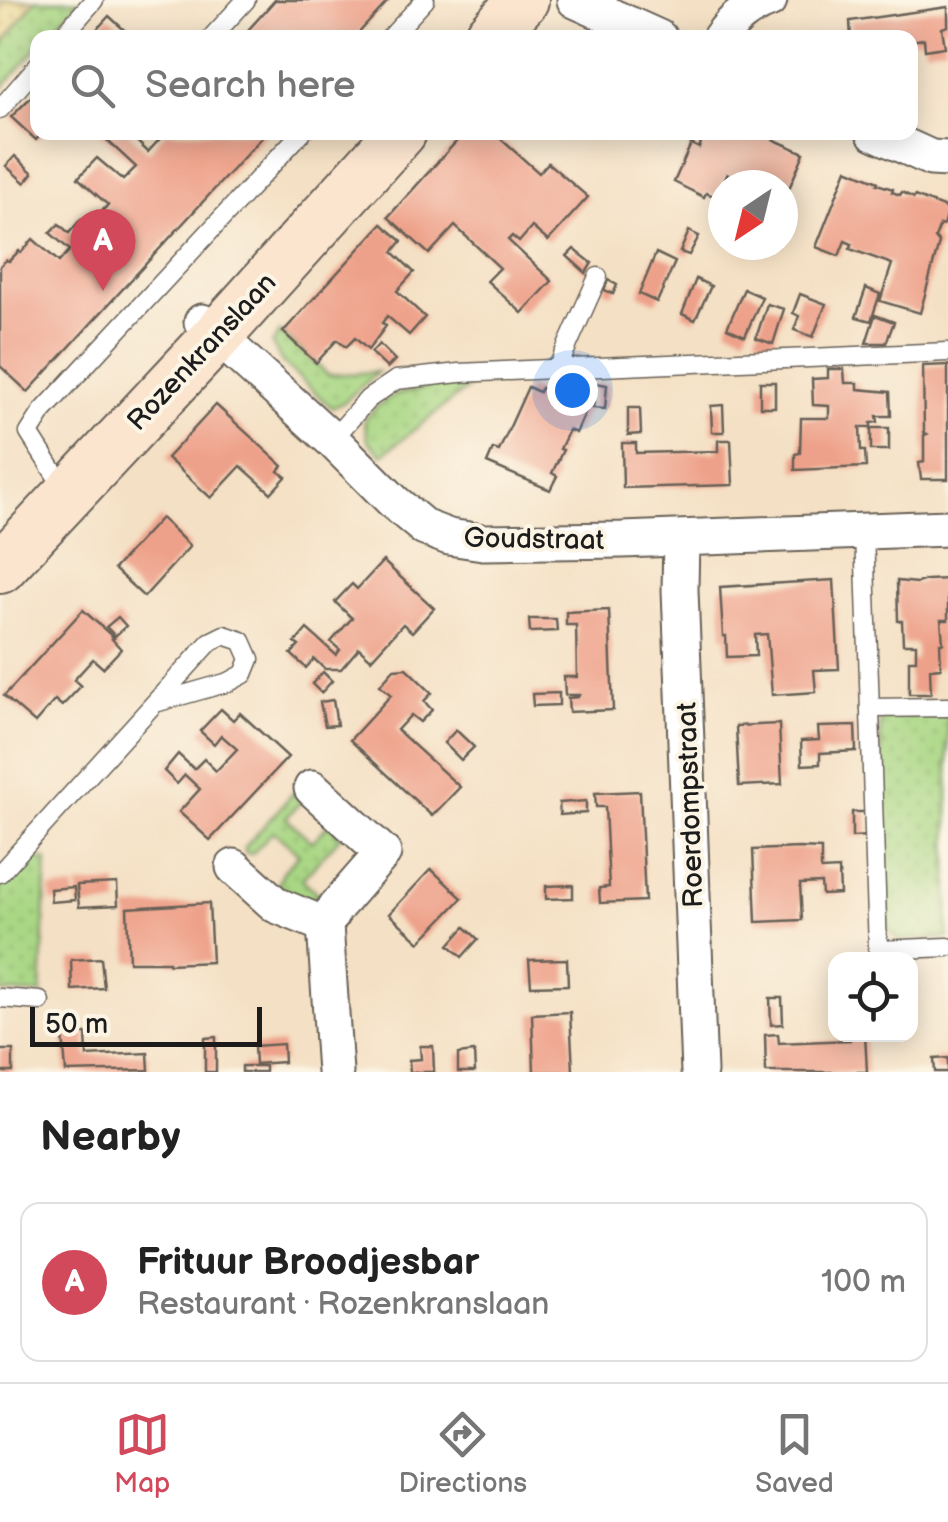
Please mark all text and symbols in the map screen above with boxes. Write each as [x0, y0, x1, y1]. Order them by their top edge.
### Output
search box [30, 30, 918, 140]
icon: search [65, 58, 120, 113]
text: Search here [145, 63, 356, 108]
north arrow [708, 170, 798, 260]
pin: A [70, 208, 136, 291]
street label: Rozenkranslaan [121, 266, 283, 438]
your location [547, 365, 598, 416]
street label: Goudstraat [463, 522, 605, 557]
street label: Roerdompstraat [670, 701, 711, 908]
map controls [828, 952, 918, 1042]
button: locate [828, 952, 918, 1042]
scale bar [30, 1002, 262, 1046]
text: 50 m [45, 1008, 108, 1041]
text: Nearby [40, 1112, 180, 1163]
text: Frituur Broodjesbar [137, 1240, 479, 1285]
text: A [65, 1263, 84, 1302]
text: 100 m [821, 1263, 906, 1302]
text: Restaurant · Rozenkranslaan [137, 1285, 549, 1324]
tab: Map [114, 1407, 170, 1500]
tab: Directions [398, 1407, 527, 1500]
tab: Saved [755, 1407, 834, 1500]

